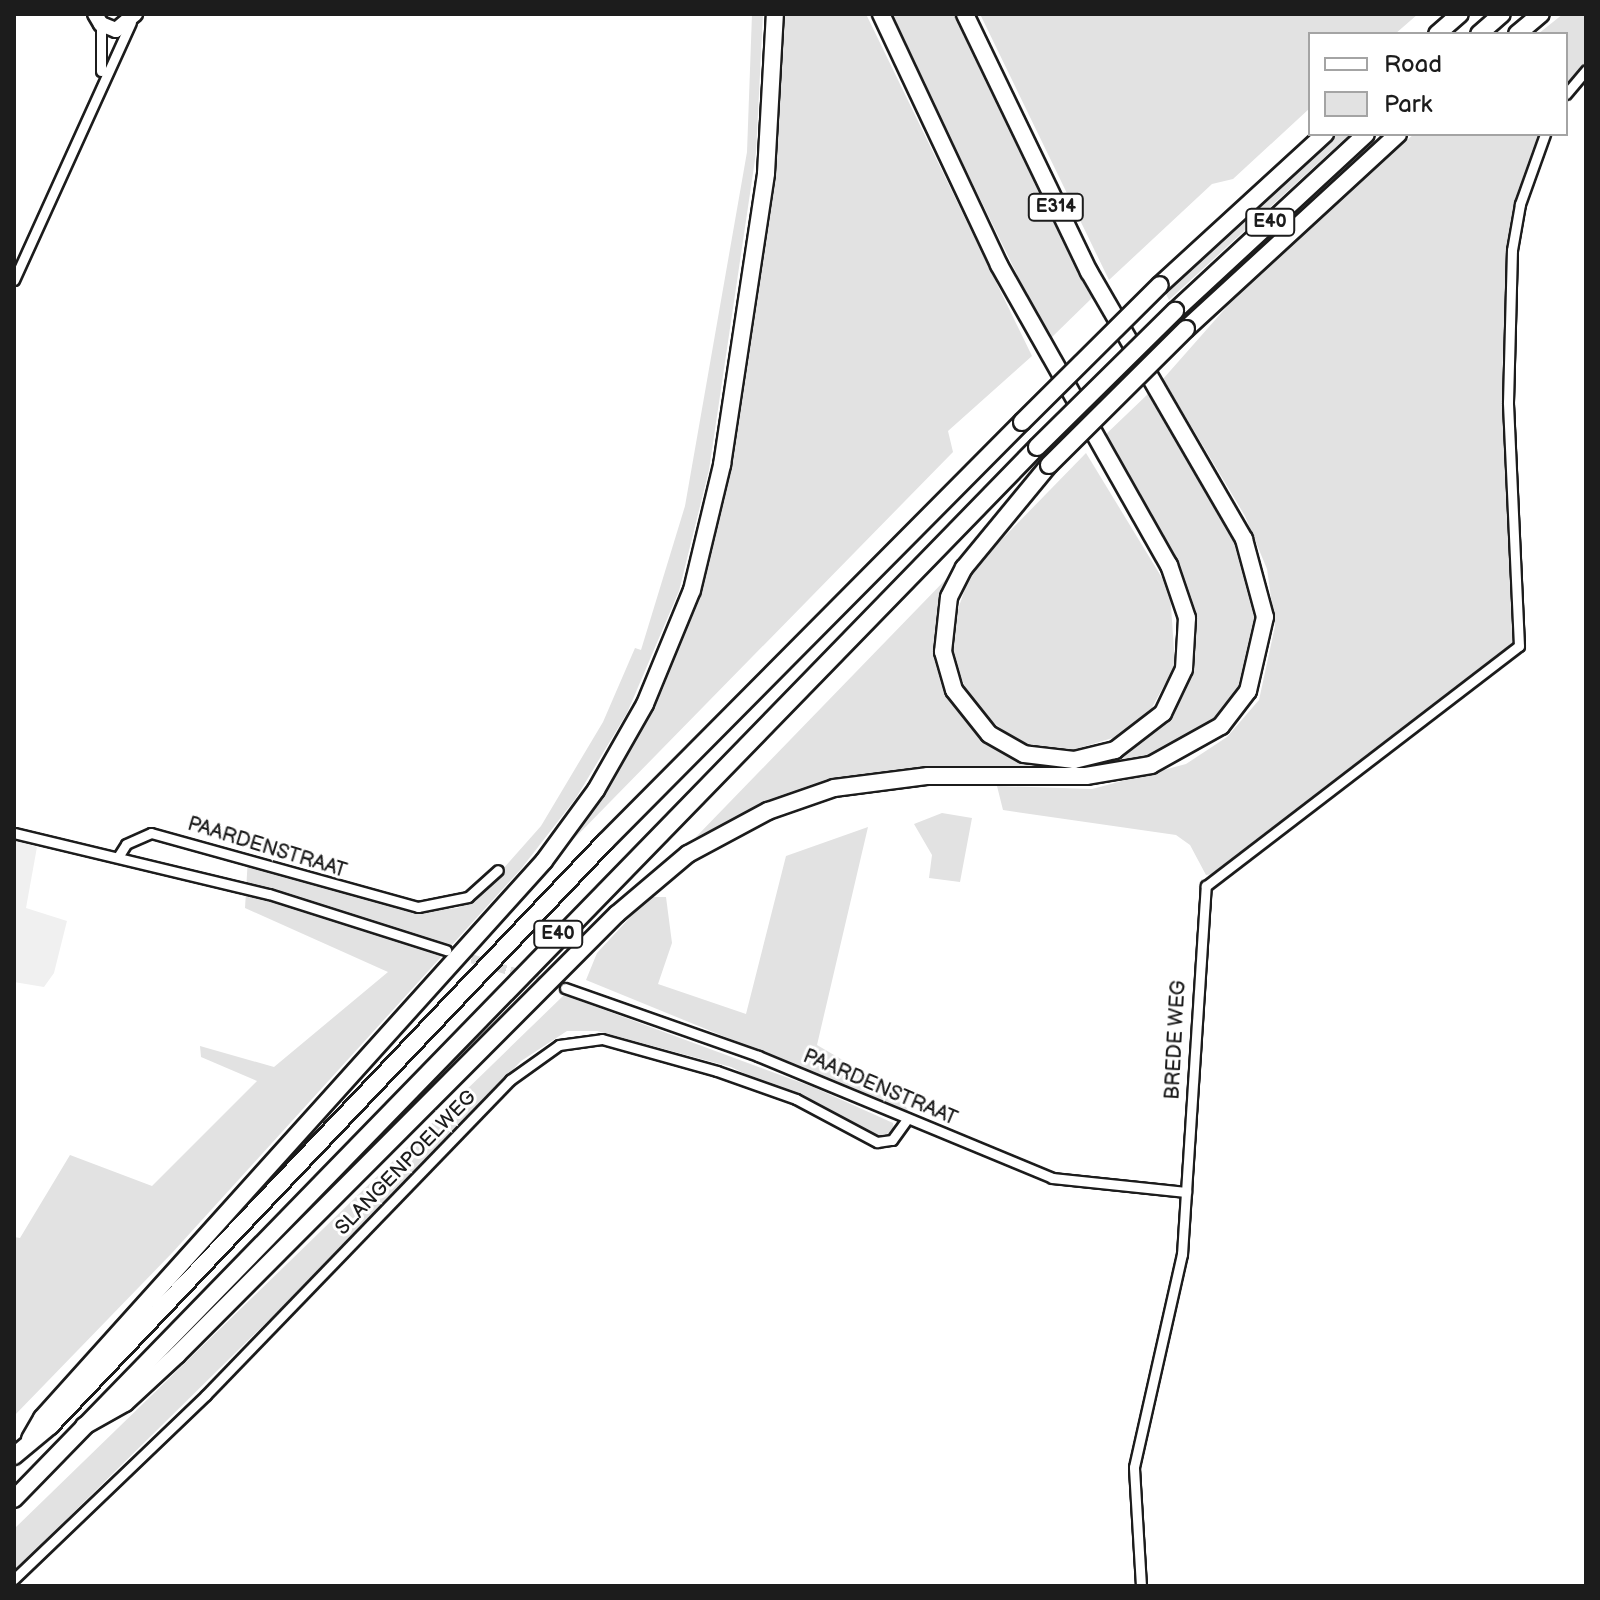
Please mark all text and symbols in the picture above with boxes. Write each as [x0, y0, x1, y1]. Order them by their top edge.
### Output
legend [1308, 32, 1568, 136]
text: Road [1384, 50, 1442, 79]
text: Park [1384, 90, 1432, 119]
road number: E314 [1026, 193, 1086, 221]
road number: E40 [1244, 208, 1296, 236]
street label: PAARDENSTRAAT [185, 812, 349, 884]
road number: E40 [532, 920, 584, 948]
street label: BREDE WEG [1161, 979, 1191, 1101]
street label: PAARDENSTRAAT [799, 1045, 961, 1131]
street label: SLANGENPOELWEG [331, 1086, 481, 1240]

